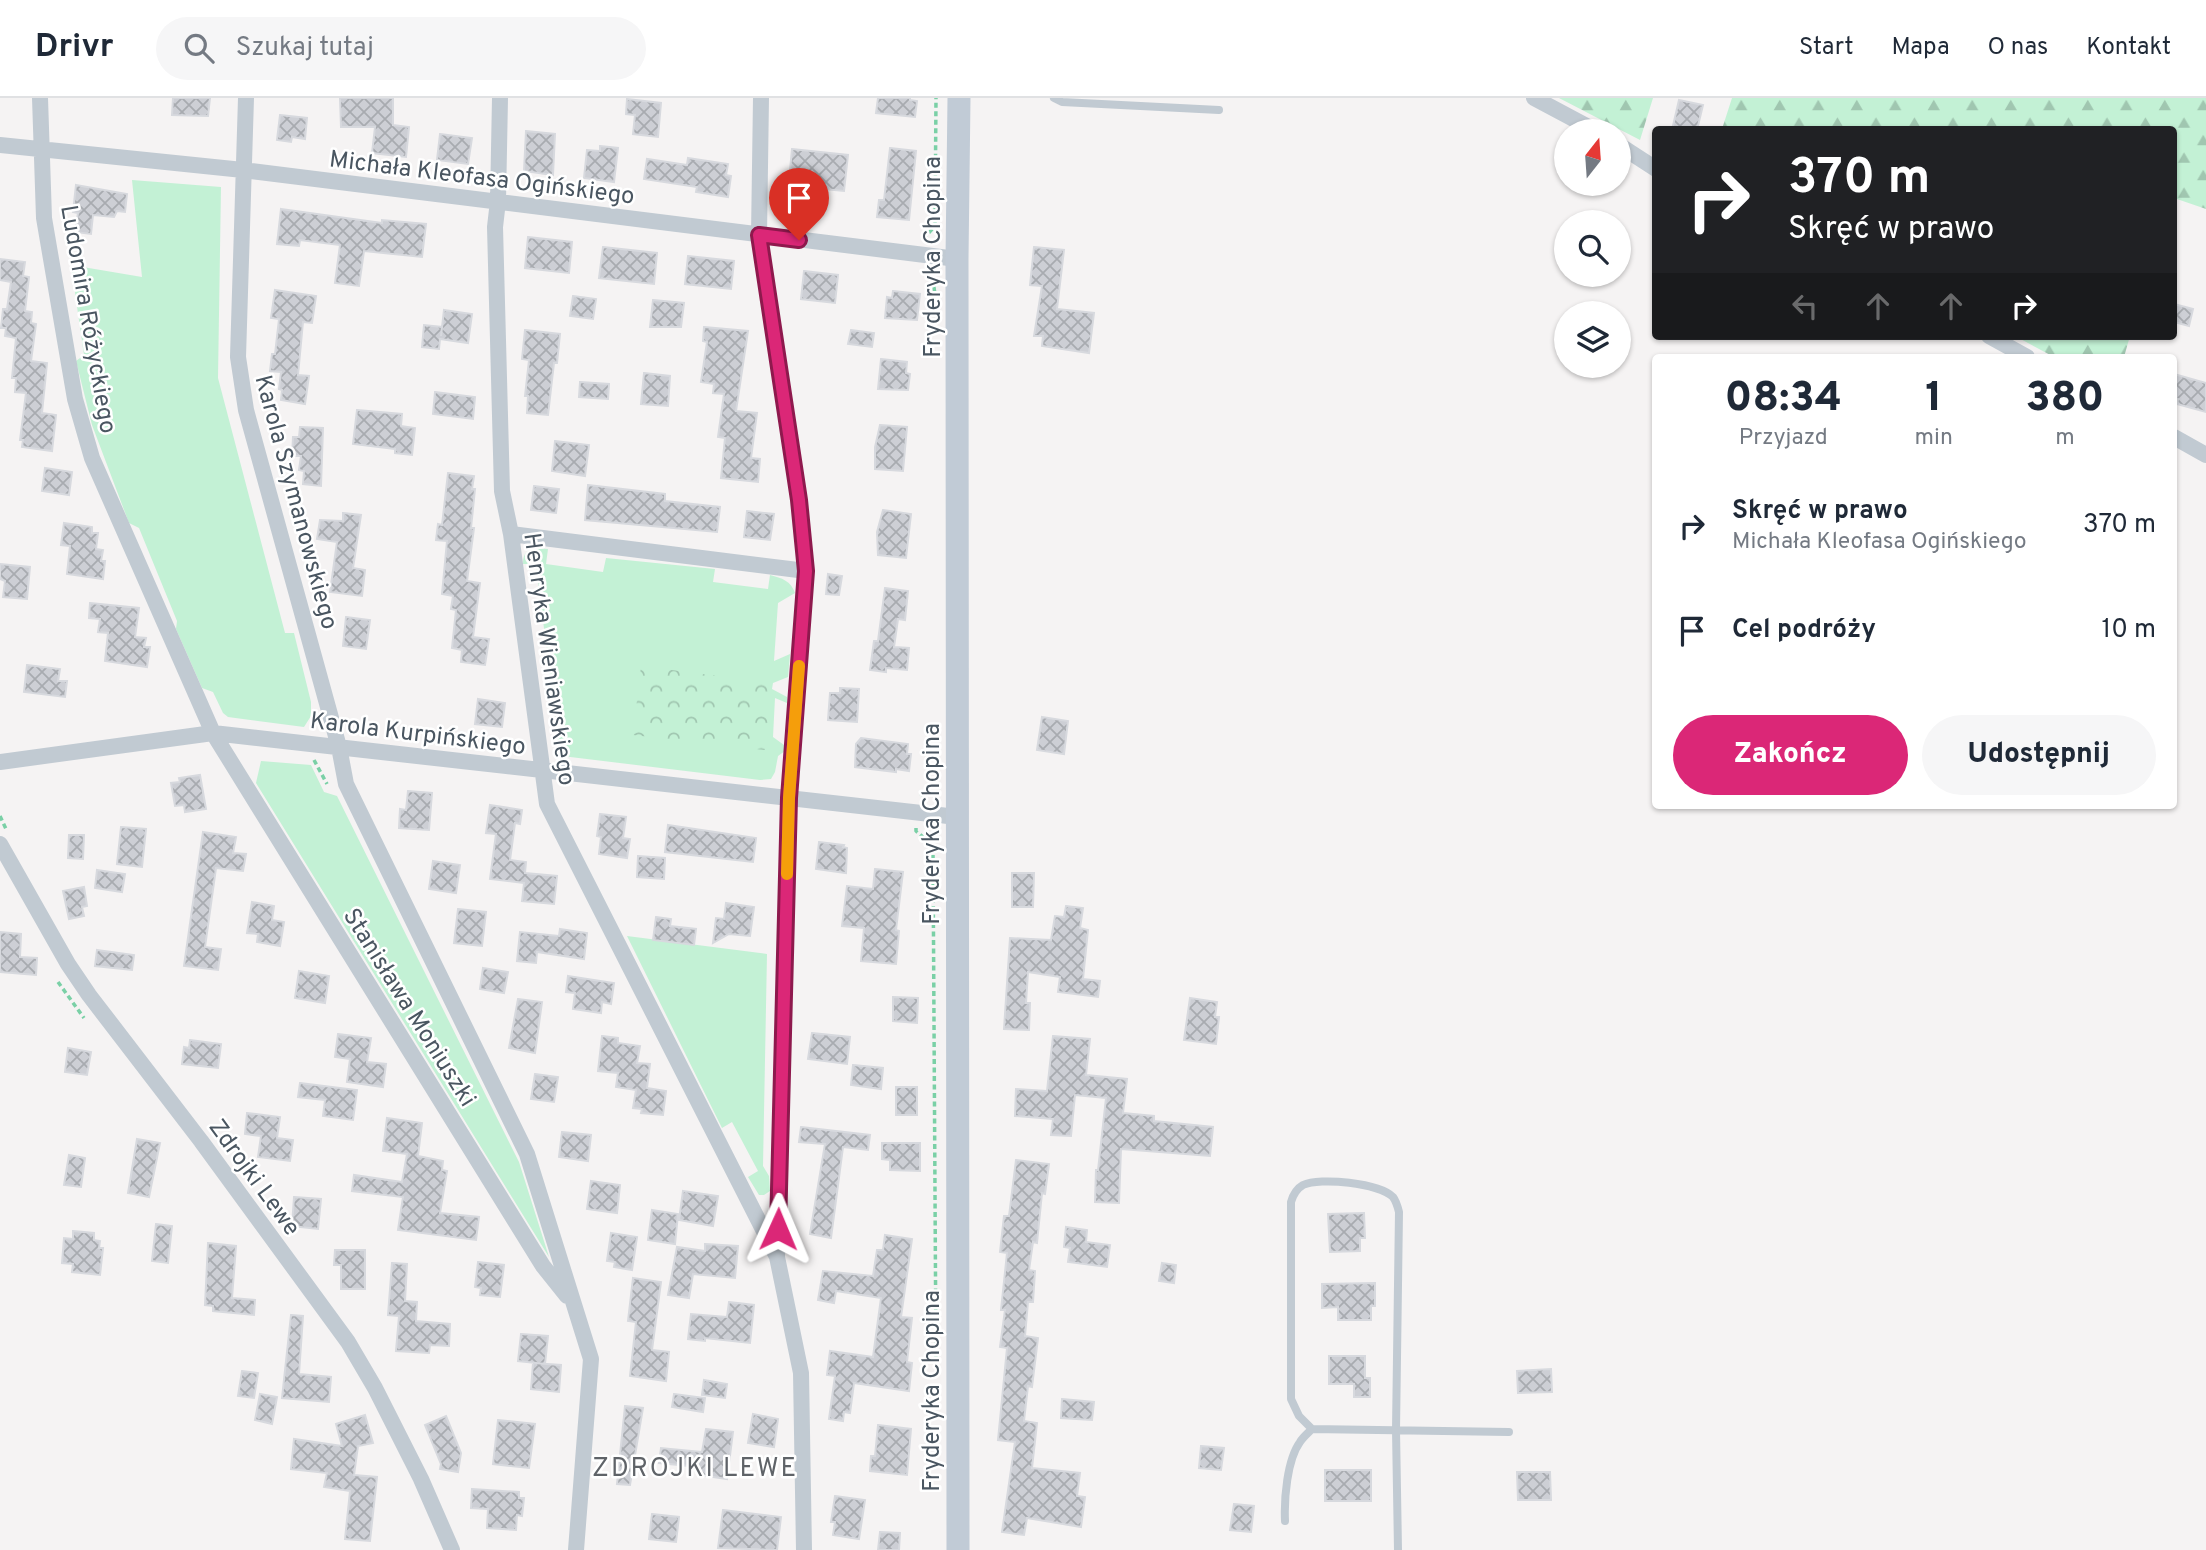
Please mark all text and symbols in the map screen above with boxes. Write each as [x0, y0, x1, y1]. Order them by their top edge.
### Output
search box [156, 17, 646, 80]
text: Drivr [35, 27, 114, 69]
icon: search [180, 29, 218, 67]
text: Szukaj tutaj [236, 32, 374, 65]
text: Start [1799, 33, 1854, 63]
text: Mapa [1892, 33, 1950, 63]
text: O nas [1988, 33, 2048, 63]
text: Kontakt [2086, 33, 2171, 63]
north arrow [1554, 119, 1631, 196]
map controls [1554, 119, 1631, 378]
street label: Michała Kleofasa Ogińskiego [327, 145, 636, 213]
text: 370 m [1788, 149, 1930, 211]
icon: right [1673, 154, 1764, 245]
street label: Fryderyka Chopina [919, 156, 949, 358]
pin [769, 168, 829, 240]
icon: arrive [780, 179, 818, 217]
street label: Ludomira Różyckiego [52, 203, 122, 436]
button: search [1554, 210, 1631, 287]
text: Skręć w prawo [1788, 210, 1994, 250]
icon: left [1786, 287, 1824, 325]
icon: ahead [1859, 287, 1897, 325]
icon: ahead [1932, 287, 1970, 325]
icon: right [2005, 287, 2043, 325]
button: layers [1554, 301, 1631, 378]
street label: Karola Szymanowskiego [247, 372, 343, 633]
text: 08:34 [1725, 373, 1842, 426]
text: 1 [1925, 373, 1942, 426]
text: 380 [2025, 373, 2104, 426]
text: Przyjazd [1739, 424, 1828, 453]
text: min [1915, 424, 1953, 453]
text: m [2055, 424, 2075, 453]
text: Skręć w prawo [1732, 495, 1908, 528]
icon: right [1673, 507, 1711, 545]
text: 370 m [2083, 509, 2156, 542]
text: Michała Kleofasa Ogińskiego [1732, 528, 2027, 557]
street label: Henryka Wieniawskiego [515, 531, 581, 787]
icon: arrive [1673, 612, 1711, 650]
text: Cel podróży [1732, 614, 1876, 647]
text: 10 m [2101, 614, 2156, 647]
street label: Karola Kurpińskiego [308, 707, 527, 763]
button: Zakończ [1673, 715, 1908, 795]
button: Udostępnij [1922, 715, 2156, 795]
street label: Fryderyka Chopina [918, 723, 948, 925]
street label: Stanisława Moniuszki [335, 903, 482, 1113]
street label: Zdrojki Lewe [201, 1114, 306, 1243]
position arrow [741, 1192, 815, 1266]
street label: Fryderyka Chopina [918, 1290, 948, 1492]
district label: ZDROJKI LEWE [592, 1453, 798, 1486]

